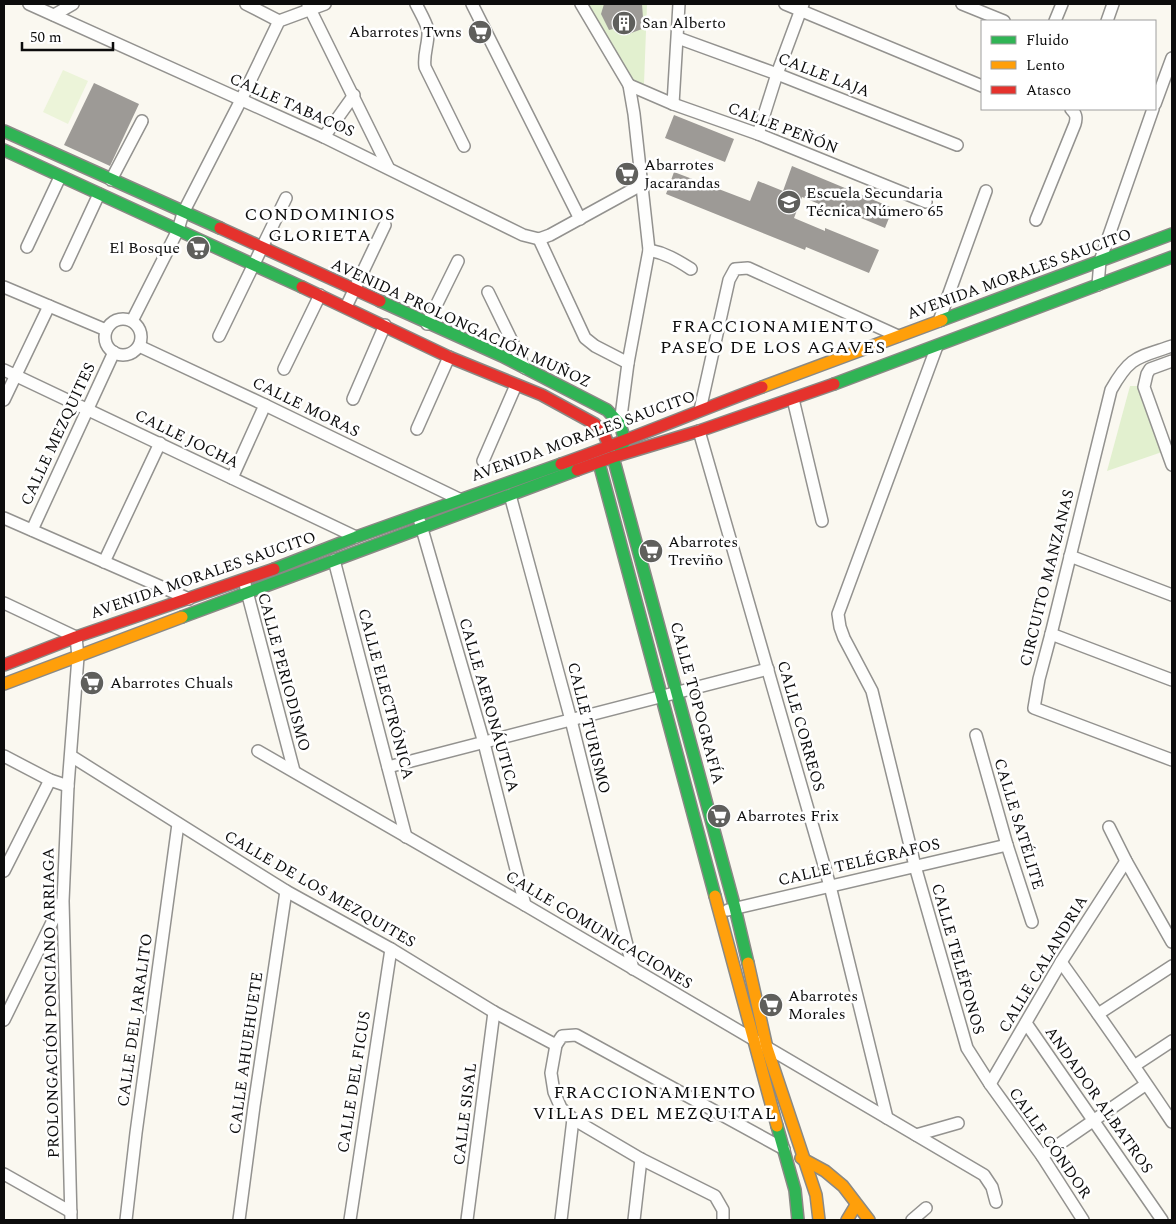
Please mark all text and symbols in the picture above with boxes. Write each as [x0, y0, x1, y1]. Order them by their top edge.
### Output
building icon: San Alberto [611, 10, 637, 36]
place label: San Alberto [642, 11, 726, 35]
supermarket icon: Abarrotes Twns [467, 19, 493, 45]
scale bar [22, 20, 114, 52]
place label: Abarrotes Twns [349, 20, 462, 44]
legend [981, 20, 1156, 110]
text: 50 m [30, 26, 62, 49]
text: Fluido [1026, 29, 1069, 52]
street label: CALLE LAJA [774, 46, 874, 104]
text: Lento [1026, 54, 1065, 77]
street label: CALLE TABACOS [226, 67, 358, 143]
text: Atasco [1026, 79, 1071, 102]
street label: CALLE PEÑÓN [724, 96, 842, 160]
place label: Abarrotes Jacarandas [644, 153, 720, 195]
supermarket icon: Abarrotes Jacarandas [614, 161, 640, 187]
place label: Escuela Secundaria Técnica Número 65 [806, 181, 943, 223]
school or university icon: Escuela Secundaria Técnica Número 65 [776, 189, 802, 215]
district label: CONDOMINIOS GLORIETA [245, 201, 395, 249]
street label: AVENIDA MORALES SAUCITO [903, 222, 1135, 326]
supermarket icon: El Bosque [185, 235, 211, 261]
place label: El Bosque [109, 236, 180, 260]
street label: AVENIDA PROLONGACIÓN MUÑOZ [327, 252, 595, 394]
district label: FRACCIONAMIENTO PASEO DE LOS AGAVES [660, 313, 886, 361]
street label: CALLE MEZQUITES [14, 359, 102, 509]
street label: CALLE MORAS [248, 371, 364, 443]
street label: AVENIDA MORALES SAUCITO [467, 384, 699, 488]
street label: CALLE JOCHA [131, 403, 243, 475]
street label: CIRCUITO MANZANAS [1013, 487, 1081, 669]
street label: AVENIDA MORALES SAUCITO [87, 525, 319, 625]
place label: Abarrotes Treviño [668, 530, 738, 572]
supermarket icon: Abarrotes Treviño [638, 538, 664, 564]
street label: CALLE PERIODISMO [251, 590, 317, 754]
street label: CALLE ELECTRÓNICA [352, 606, 420, 782]
street label: CALLE AERONÁUTICA [453, 615, 525, 795]
street label: CALLE TOPOGRAFÍA [664, 619, 730, 787]
street label: CALLE CORREOS [771, 658, 831, 794]
street label: CALLE TURISMO [561, 660, 617, 796]
supermarket icon: Abarrotes Chuals [79, 670, 105, 696]
place label: Abarrotes Chuals [110, 671, 233, 695]
street label: CALLE SATÉLITE [988, 755, 1050, 893]
supermarket icon: Abarrotes Frix [706, 803, 732, 829]
place label: Abarrotes Frix [736, 804, 839, 828]
street label: CALLE DE LOS MEZQUITES [220, 824, 420, 954]
street label: CALLE TELÉGRAFOS [776, 832, 942, 892]
street label: PROLONGACIÓN PONCIANO ARRIAGA [36, 847, 66, 1159]
street label: CALLE COMUNICACIONES [501, 865, 697, 995]
street label: CALLE TELÉFONOS [925, 881, 991, 1037]
street label: CALLE CALANDRIA [992, 891, 1094, 1037]
street label: CALLE DEL JARALITO [111, 932, 159, 1108]
street label: CALLE AHUEHUETE [223, 970, 269, 1136]
place label: Abarrotes Morales [788, 984, 858, 1026]
supermarket icon: Abarrotes Morales [758, 992, 784, 1018]
street label: CALLE DEL FICUS [331, 1009, 377, 1155]
street label: ANDADOR ALBATROS [1039, 1021, 1159, 1179]
street label: CALLE SISAL [447, 1062, 483, 1166]
district label: FRACCIONAMIENTO VILLAS DEL MEZQUITAL [533, 1079, 777, 1127]
street label: CALLE CÓNDOR [1003, 1083, 1098, 1204]

